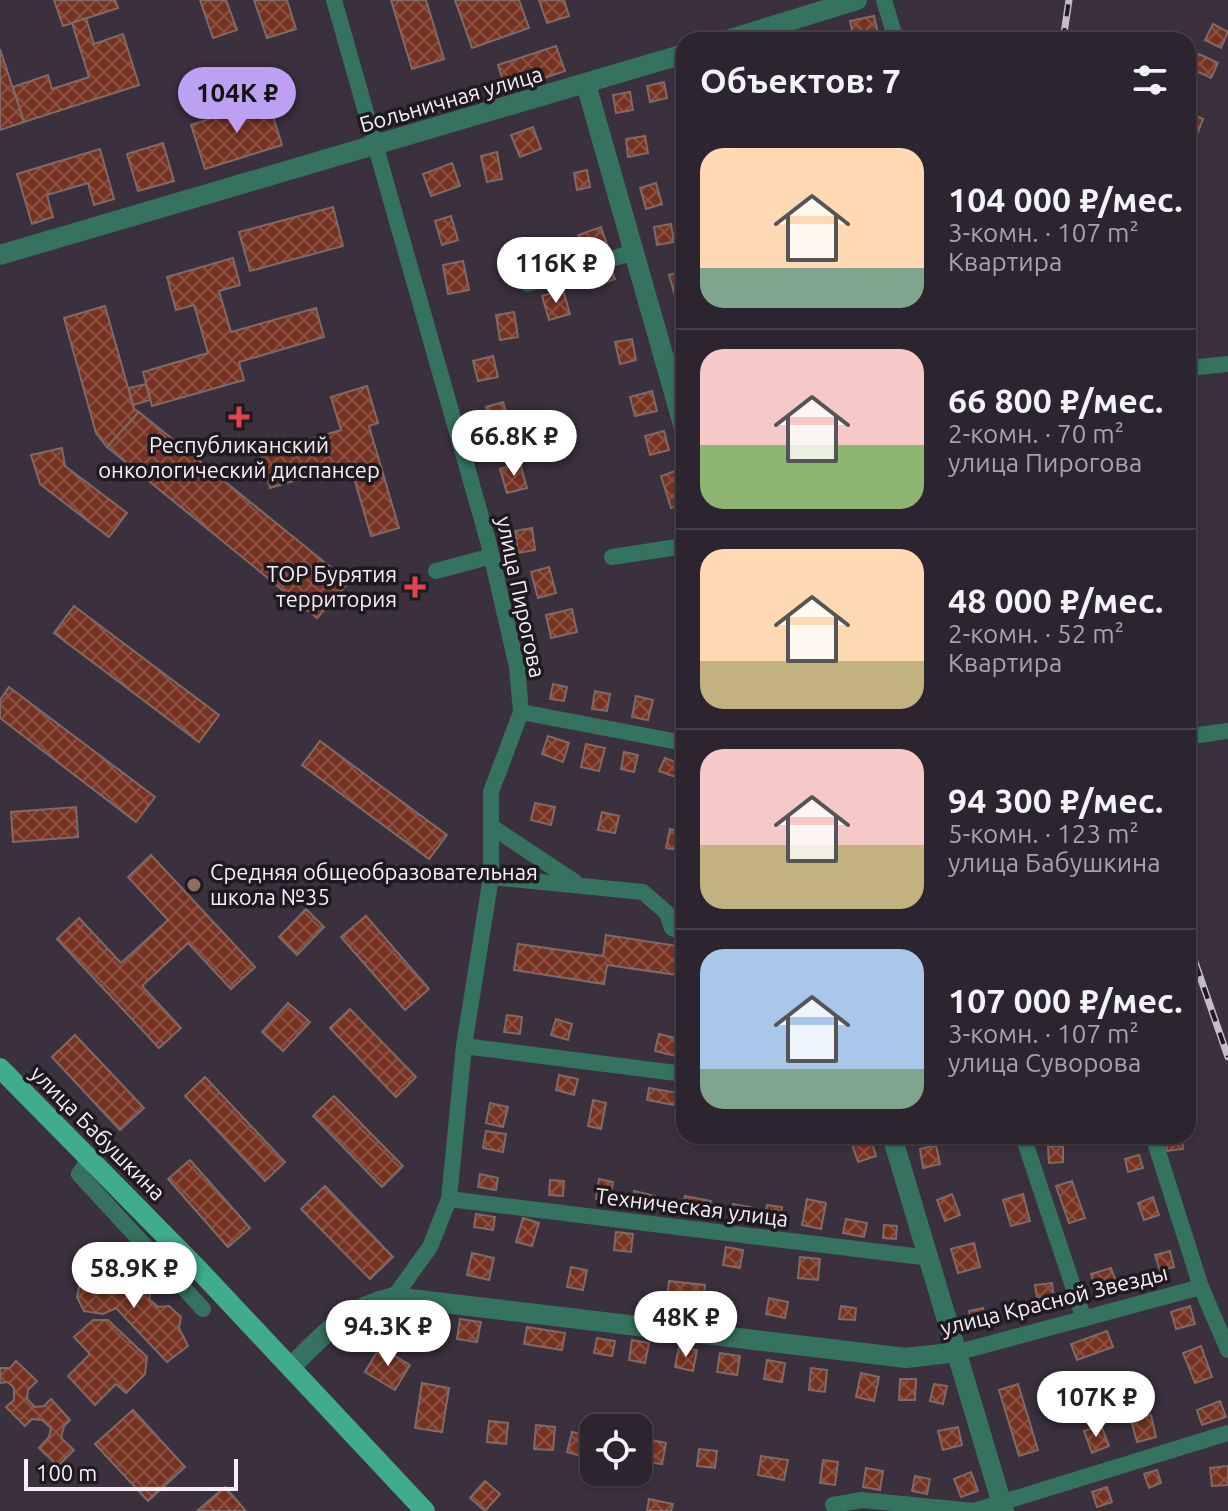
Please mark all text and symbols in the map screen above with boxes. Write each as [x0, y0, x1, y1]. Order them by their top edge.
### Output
icon: filters [1128, 58, 1172, 102]
street label: Больничная улица [356, 60, 545, 137]
text: Объектов: 7 [700, 61, 901, 99]
pin: 104K ₽ [172, 67, 302, 135]
text: 104K ₽ [196, 78, 278, 107]
icon: home [764, 180, 860, 276]
text: 104 000 ₽/мес. [948, 180, 1183, 218]
text: 3-комн. · 107 m² [948, 218, 1139, 247]
pin: 116K ₽ [491, 237, 621, 305]
text: Квартира [948, 247, 1062, 276]
text: 116K ₽ [515, 248, 597, 277]
icon: home [764, 381, 860, 477]
text: 66 800 ₽/мес. [948, 381, 1163, 419]
marker: Республиканский онкологический диспансер [228, 406, 250, 428]
pin: 66.8K ₽ [440, 410, 588, 478]
text: 2-комн. · 70 m² [948, 419, 1124, 448]
text: 66.8K ₽ [470, 421, 558, 450]
place label: Республиканский онкологический диспансер [98, 432, 380, 482]
text: улица Пирогова [948, 448, 1142, 477]
street label: улица Пирогова [492, 514, 551, 680]
place label: ТОР Бурятия территория [266, 561, 397, 611]
marker: ТОР Бурятия территория [404, 576, 426, 598]
icon: home [764, 581, 860, 677]
text: 48 000 ₽/мес. [948, 581, 1163, 619]
text: 2-комн. · 52 m² [948, 619, 1124, 648]
text: Квартира [948, 648, 1062, 677]
icon: home [764, 781, 860, 877]
text: 94 300 ₽/мес. [948, 781, 1163, 819]
text: 5-комн. · 123 m² [948, 819, 1139, 848]
text: улица Бабушкина [948, 848, 1161, 877]
place label: Средняя общеобразовательная школа №35 [210, 859, 538, 909]
marker: Средняя общеобразовательная школа №35 [185, 876, 203, 894]
icon: home [764, 981, 860, 1077]
text: 107 000 ₽/мес. [948, 981, 1183, 1019]
text: 3-комн. · 107 m² [948, 1019, 1139, 1048]
text: улица Суворова [948, 1048, 1141, 1077]
street label: улица Бабушкина [26, 1060, 171, 1205]
street label: Техническая улица [594, 1182, 790, 1231]
pin: 58.9K ₽ [60, 1242, 208, 1310]
text: 58.9K ₽ [90, 1253, 178, 1282]
street label: улица Красной Звезды [938, 1259, 1170, 1340]
pin: 48K ₽ [630, 1291, 742, 1359]
pin: 94.3K ₽ [314, 1300, 462, 1368]
text: 48K ₽ [652, 1302, 720, 1331]
text: 94.3K ₽ [344, 1311, 432, 1340]
pin: 107K ₽ [1031, 1371, 1161, 1439]
text: 107K ₽ [1055, 1382, 1137, 1411]
map controls [580, 1414, 652, 1486]
button: locate [580, 1414, 652, 1486]
scale bar [24, 1455, 238, 1491]
text: 100 m [36, 1460, 97, 1485]

